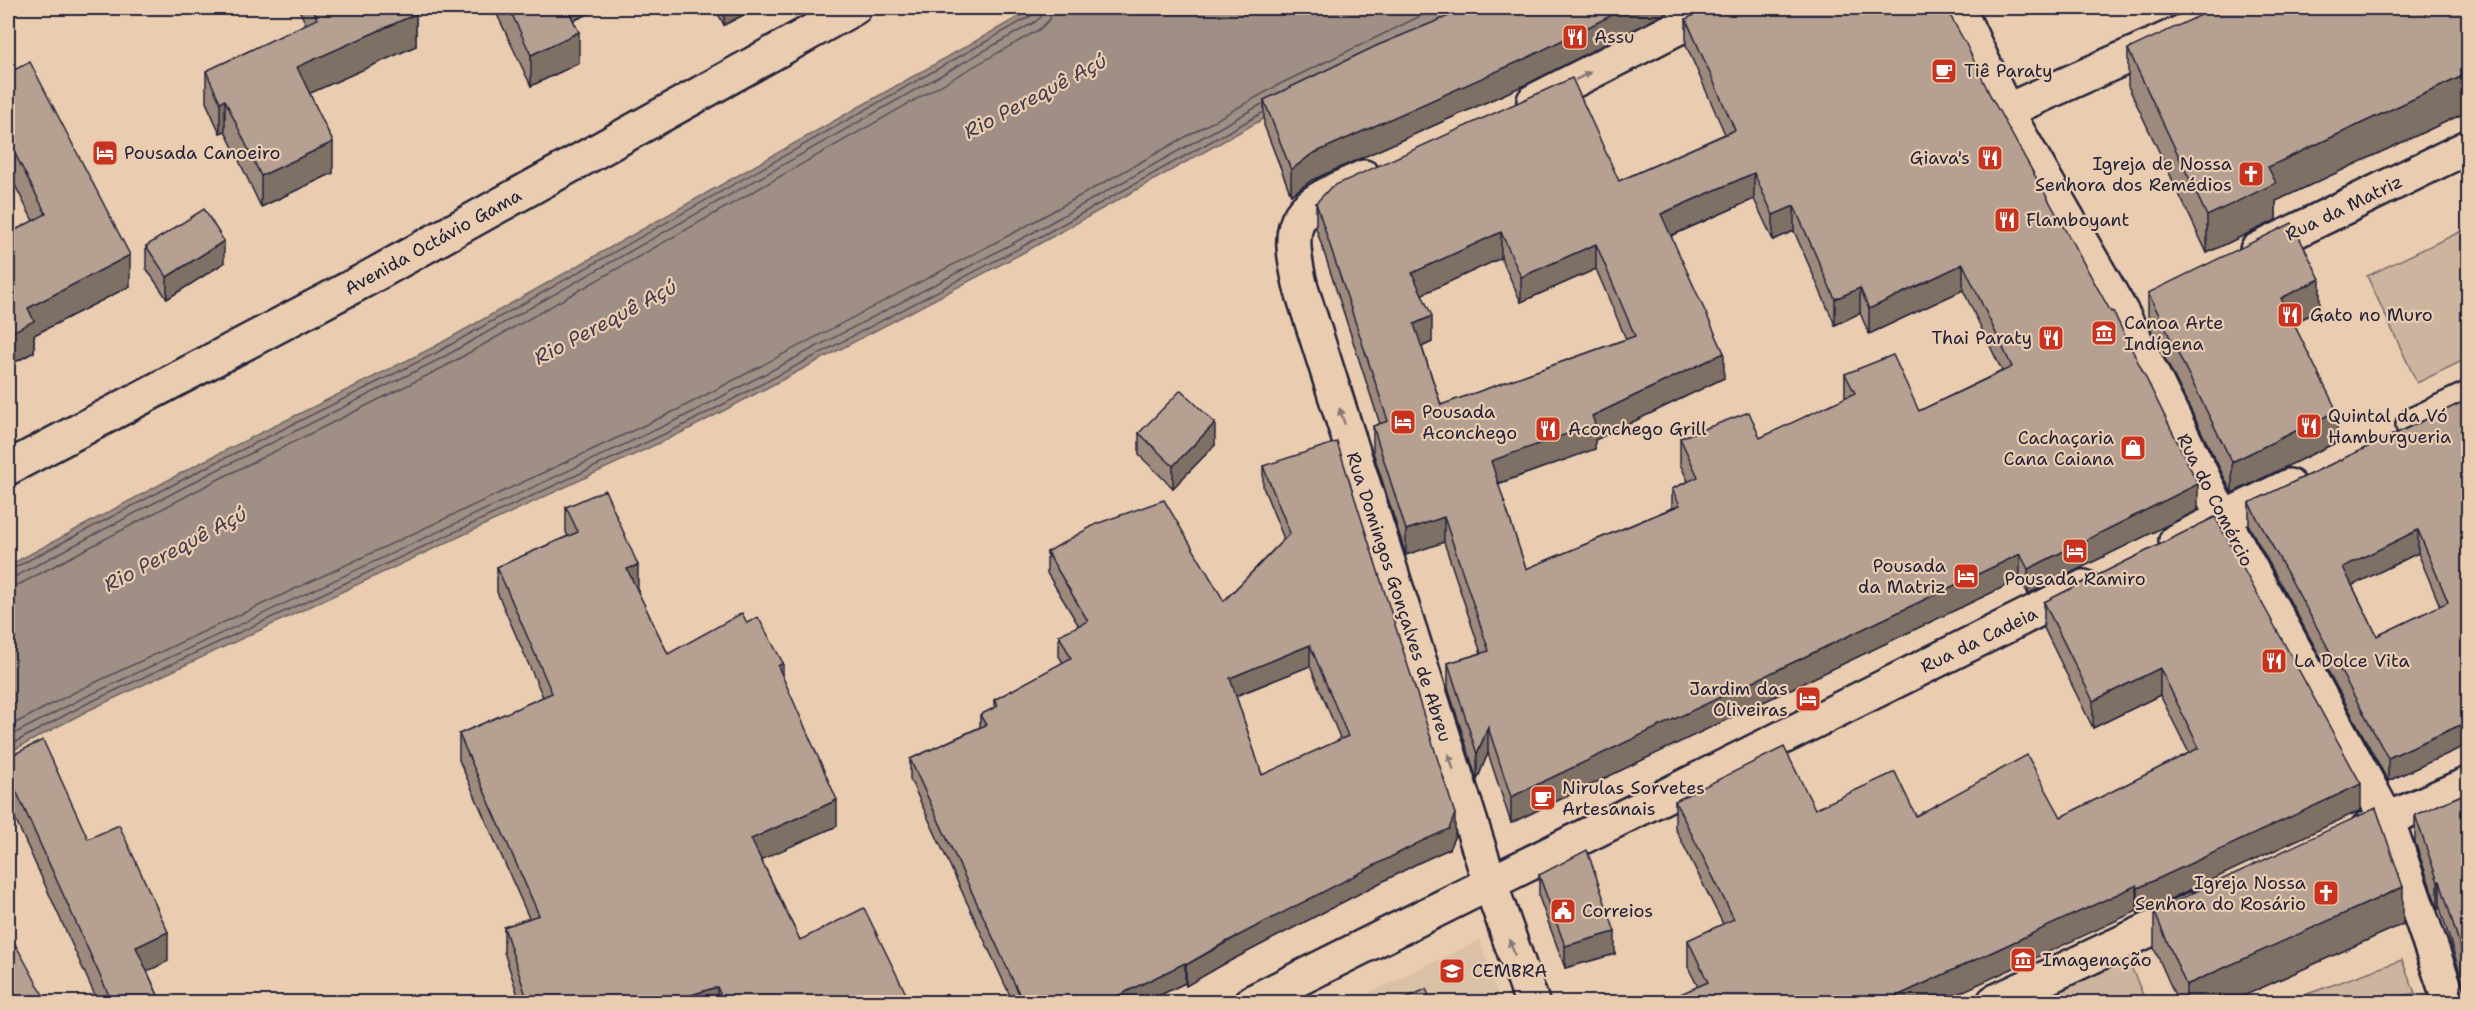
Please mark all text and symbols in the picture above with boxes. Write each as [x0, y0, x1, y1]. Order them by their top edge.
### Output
restaurant icon: Assu [1560, 22, 1590, 52]
place label: Assu [1594, 25, 1634, 49]
water label: Rio Perequê Açú [959, 47, 1111, 145]
cafe icon: Tiê Paraty [1929, 56, 1959, 86]
place label: Tiê Paraty [1964, 59, 2053, 83]
one-way arrow [1575, 71, 1592, 81]
hotel icon: Pousada Canoeiro [90, 138, 120, 168]
place label: Pousada Canoeiro [124, 141, 280, 165]
restaurant icon: Giava's [1975, 143, 2005, 173]
place label: Giava's [1910, 146, 1970, 170]
place label: Igreja de Nossa Senhora dos Remédios [2035, 152, 2232, 197]
church icon: Igreja de Nossa Senhora dos Remédios [2236, 159, 2266, 189]
street label: Rua da Matriz [2281, 169, 2407, 247]
street label: Avenida Octávio Gama [340, 183, 526, 301]
restaurant icon: Flamboyant [1992, 205, 2022, 235]
place label: Flamboyant [2026, 208, 2130, 232]
water label: Rio Perequê Açú [529, 273, 681, 371]
restaurant icon: Gato no Muro [2275, 300, 2305, 330]
place label: Gato no Muro [2310, 303, 2433, 327]
place label: Canoa Arte Indígena [2124, 311, 2223, 356]
museum icon: Canoa Arte Indígena [2089, 318, 2119, 348]
restaurant icon: Thai Paraty [2036, 323, 2066, 353]
place label: Thai Paraty [1932, 326, 2032, 350]
place label: Pousada Aconchego [1422, 400, 1517, 445]
place label: Quintal da Vó Hamburgueria [2328, 404, 2451, 449]
one-way arrow [1337, 407, 1346, 425]
hotel icon: Pousada Aconchego [1388, 407, 1418, 437]
restaurant icon: Quintal da Vó Hamburgueria [2294, 411, 2324, 441]
restaurant icon: Aconchego Grill [1533, 414, 1563, 444]
place label: Aconchego Grill [1568, 417, 1707, 441]
place label: Cachaçaria Cana Caiana [2004, 426, 2114, 471]
street label: Rua do Comércio [2171, 429, 2259, 571]
shop icon: Cachaçaria Cana Caiana [2118, 433, 2148, 463]
street label: Rua Domingos Gonçalves de Abreu [1341, 449, 1457, 745]
water label: Rio Perequê Açú [99, 500, 251, 598]
hotel icon: Pousada Ramiro [2060, 536, 2090, 566]
place label: Pousada da Matriz [1858, 554, 1946, 599]
hotel icon: Pousada da Matriz [1951, 561, 1981, 591]
place label: Pousada Ramiro [2004, 567, 2146, 591]
street label: Rua da Cadeia [1917, 601, 2041, 679]
restaurant icon: La Dolce Vita [2259, 646, 2289, 676]
place label: La Dolce Vita [2294, 649, 2410, 673]
place label: Jardim das Oliveiras [1689, 677, 1788, 722]
hotel icon: Jardim das Oliveiras [1793, 684, 1823, 714]
one-way arrow [1446, 753, 1456, 771]
place label: Nirulas Sorvetes Artesanais [1562, 776, 1705, 821]
cafe icon: Nirulas Sorvetes Artesanais [1528, 783, 1558, 813]
place label: Igreja Nossa Senhora do Rosário [2135, 871, 2306, 916]
church icon: Igreja Nossa Senhora do Rosário [2311, 878, 2341, 908]
public building icon: Correios [1548, 896, 1578, 926]
place label: Correios [1582, 899, 1653, 923]
one-way arrow [1507, 938, 1517, 956]
museum icon: Imagenação [2008, 945, 2038, 975]
place label: Imagenação [2042, 948, 2152, 972]
school or university icon: CEMBRA [1437, 956, 1467, 986]
place label: CEMBRA [1472, 959, 1547, 983]

